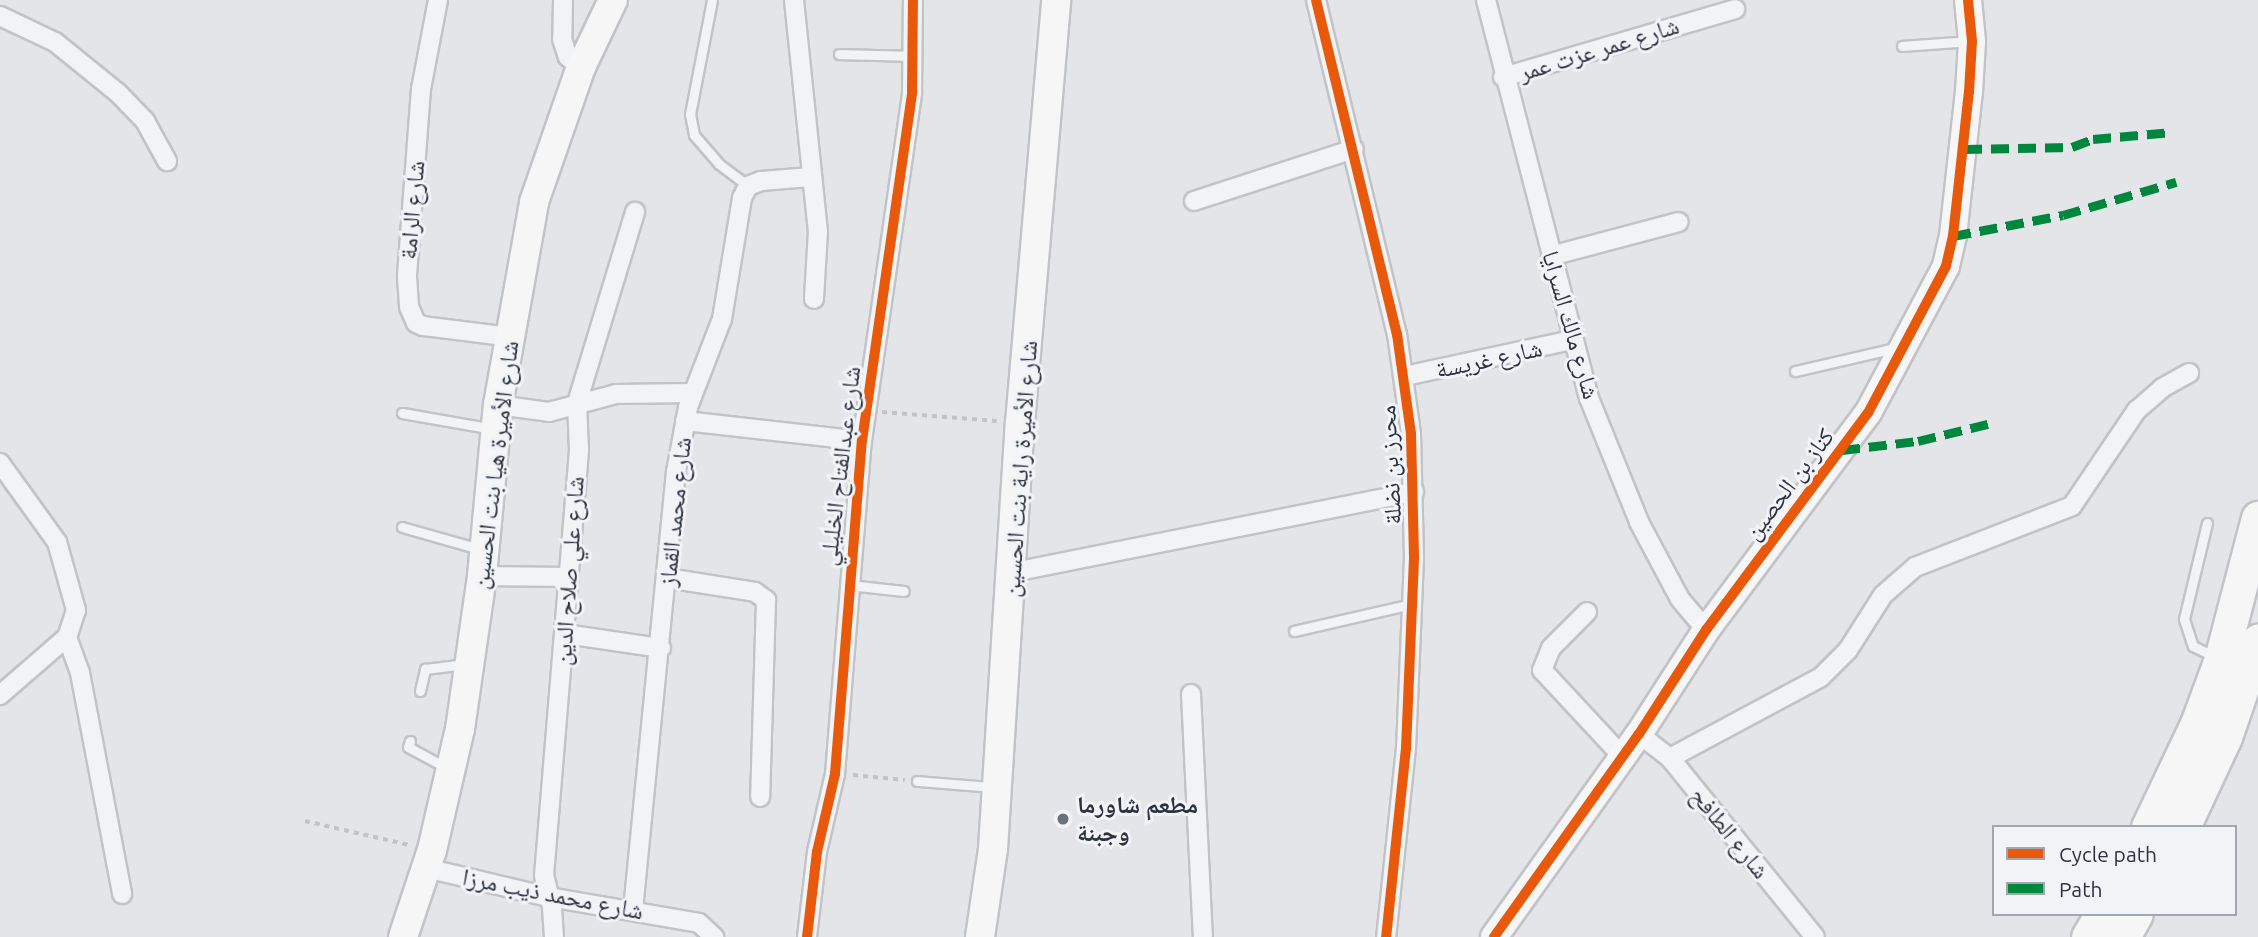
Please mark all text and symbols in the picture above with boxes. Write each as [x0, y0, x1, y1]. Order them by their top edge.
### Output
street label: شارع عمر عزت عمر [1515, 11, 1683, 87]
street label: شارع الرامة [393, 159, 431, 261]
street label: شارع مالك السرايا [1536, 248, 1606, 402]
street label: شارع غريسة [1433, 334, 1545, 384]
street label: شارع الأميرة هيا بنت الحسين [465, 339, 525, 591]
street label: شارع الأميرة راية بنت الحسين [997, 340, 1043, 598]
street label: شارع عبدالفتاح الخليلي [813, 365, 867, 567]
street label: محرز بن نضلة [1372, 405, 1408, 525]
street label: كناز بن الحصين [1738, 423, 1840, 545]
street label: شارع محمد القماز [653, 436, 697, 588]
street label: شارع علي صلاح الدين [548, 475, 590, 667]
street label: شارع الطافح [1684, 782, 1776, 884]
place label: مطعم شاورما وجبنة [1077, 791, 1198, 847]
marker: مطعم شاورما وجبنة [1055, 811, 1071, 827]
legend [1992, 825, 2237, 916]
text: Cycle path [2059, 842, 2157, 866]
street label: شارع محمد ذيب مرزا [460, 862, 646, 926]
text: Path [2059, 877, 2102, 901]

